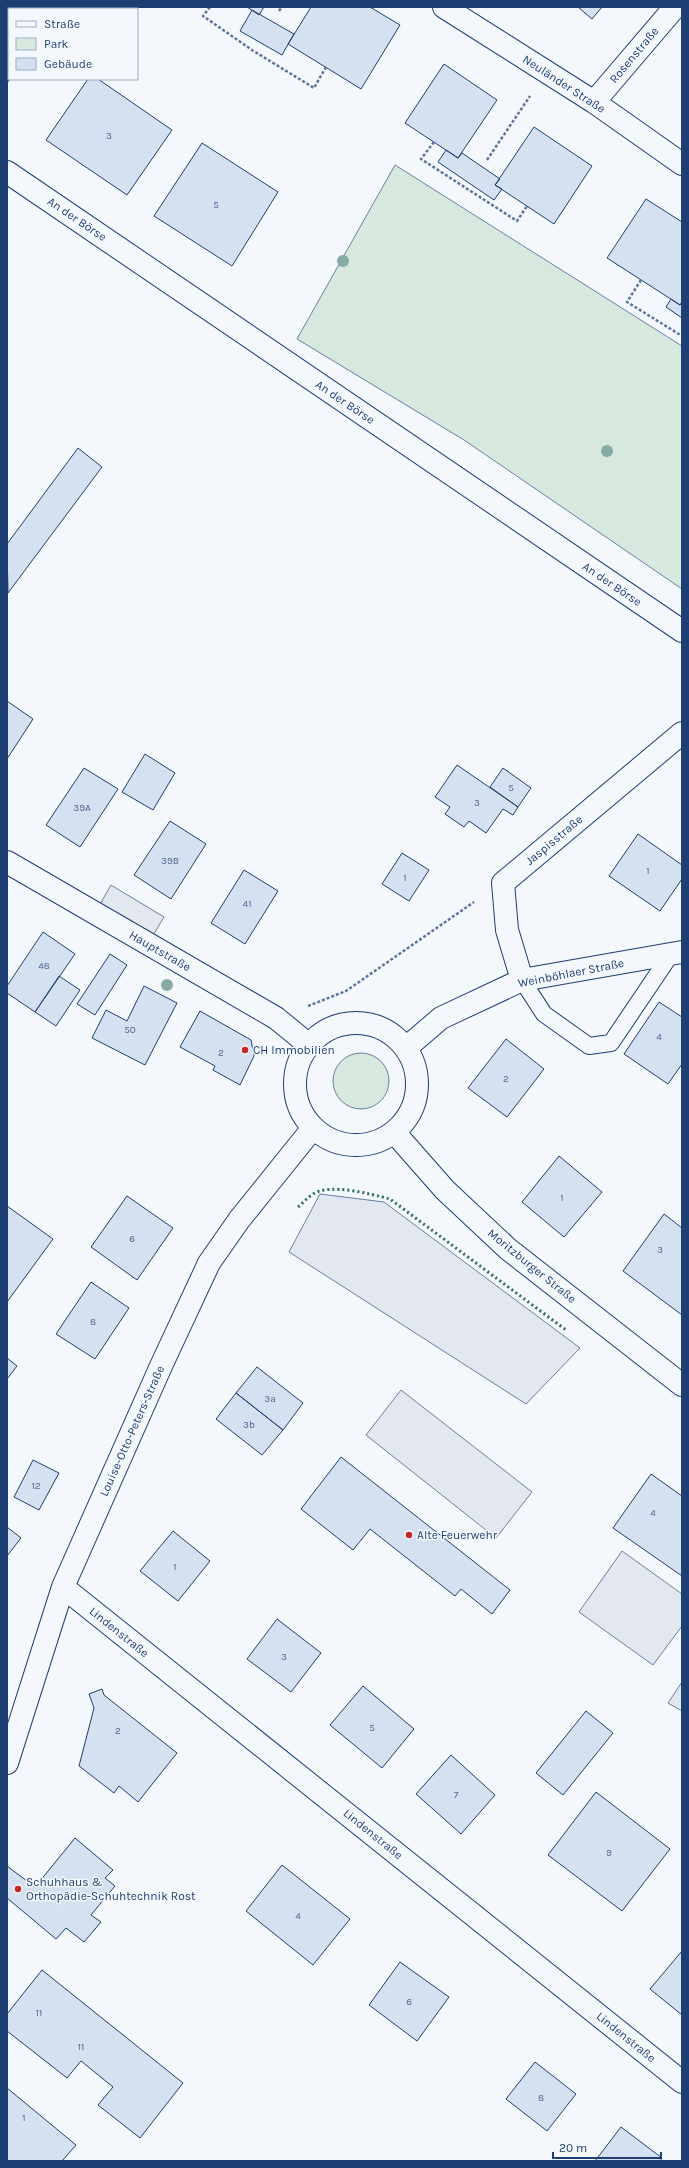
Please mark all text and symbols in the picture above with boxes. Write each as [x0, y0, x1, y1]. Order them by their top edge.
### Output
legend [8, 8, 138, 80]
text: Straße [44, 17, 80, 31]
street label: Rosenstraße [606, 24, 662, 86]
text: Park [44, 37, 69, 51]
street label: Neuländer Straße [520, 52, 608, 116]
text: Gebäude [44, 57, 92, 71]
house number: 3 [106, 130, 112, 142]
street label: An der Börse [45, 194, 109, 244]
house number: 5 [213, 199, 219, 211]
street label: An der Börse [313, 377, 377, 427]
street label: An der Börse [580, 559, 644, 609]
house number: 5 [508, 782, 514, 794]
house number: 3 [474, 797, 480, 809]
house number: 39A [73, 802, 91, 814]
street label: Jaspisstraße [523, 812, 585, 868]
house number: 39B [161, 855, 179, 867]
house number: 1 [646, 865, 650, 877]
house number: 1 [403, 872, 407, 884]
house number: 41 [243, 898, 251, 910]
street label: Hauptstraße [127, 928, 193, 974]
street label: Weinböhlaer Straße [517, 956, 625, 990]
house number: 48 [38, 960, 50, 972]
house number: 50 [124, 1024, 136, 1036]
house number: 4 [656, 1031, 662, 1043]
place label: CH Immobilien [253, 1043, 335, 1057]
marker: CH Immobilien [240, 1045, 250, 1055]
house number: 2 [218, 1047, 224, 1059]
house number: 2 [503, 1073, 509, 1085]
house number: 1 [560, 1192, 564, 1204]
street label: Moritzburger Straße [485, 1226, 579, 1306]
house number: 6 [129, 1233, 135, 1245]
house number: 3 [657, 1244, 663, 1256]
house number: 8 [90, 1316, 96, 1328]
street label: Louise-Otto-Peters-Straße [97, 1363, 167, 1499]
house number: 3a [264, 1393, 276, 1405]
house number: 3b [243, 1419, 255, 1431]
house number: 12 [31, 1480, 41, 1492]
house number: 4 [650, 1507, 656, 1519]
place label: Alte Feuerwehr [417, 1528, 498, 1542]
marker: Alte Feuerwehr [404, 1530, 414, 1540]
house number: 1 [173, 1561, 177, 1573]
street label: Lindenstraße [87, 1604, 151, 1660]
house number: 3 [281, 1651, 287, 1663]
house number: 5 [369, 1722, 375, 1734]
house number: 2 [115, 1725, 121, 1737]
house number: 7 [454, 1789, 459, 1801]
street label: Lindenstraße [341, 1806, 405, 1862]
house number: 9 [606, 1847, 612, 1859]
place label: Schuhhaus & Orthopädie-Schuhtechnik Rost [26, 1875, 196, 1903]
marker: Schuhhaus & Orthopädie-Schuhtechnik Rost [13, 1884, 23, 1894]
house number: 4 [295, 1910, 301, 1922]
house number: 6 [406, 1996, 412, 2008]
house number: 11 [36, 2007, 42, 2019]
street label: Lindenstraße [594, 2009, 658, 2065]
house number: 11 [78, 2041, 84, 2053]
house number: 8 [538, 2092, 544, 2104]
house number: 1 [22, 2112, 26, 2124]
scale bar [553, 2134, 661, 2160]
text: 20 m [559, 2141, 587, 2155]

